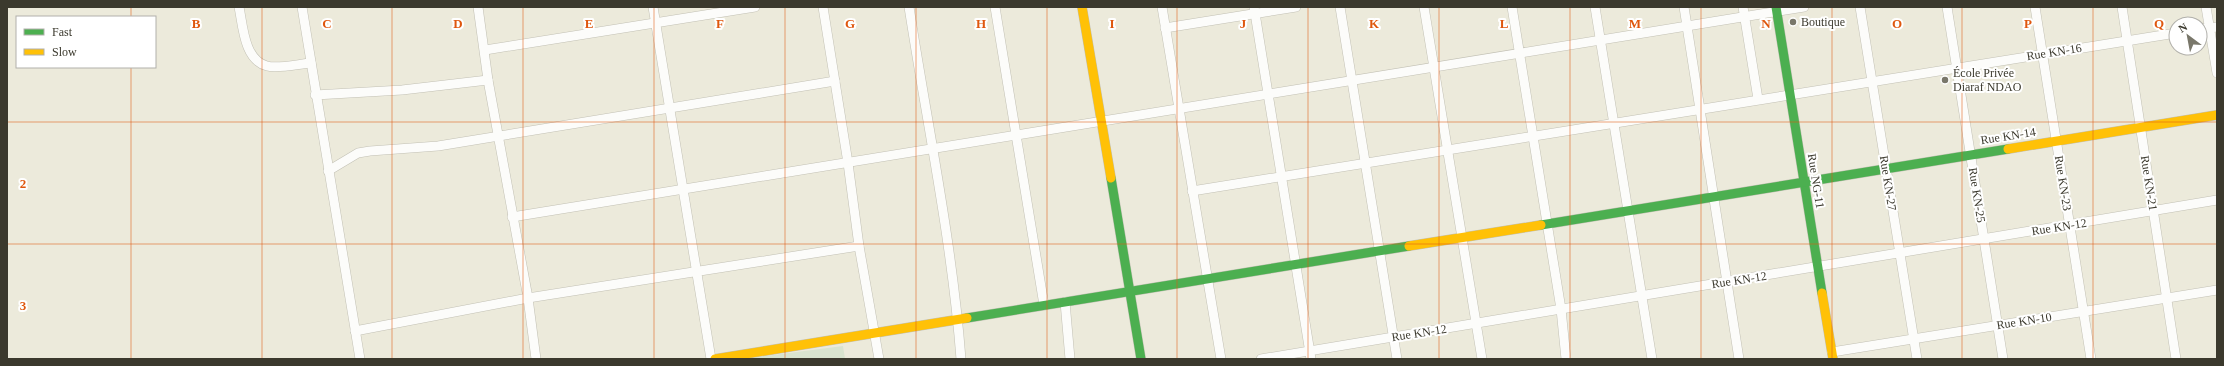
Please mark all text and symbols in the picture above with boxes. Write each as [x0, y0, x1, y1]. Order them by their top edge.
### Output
place label: Boutique [1801, 15, 1845, 29]
legend [16, 16, 156, 68]
text: B [192, 16, 201, 31]
text: C [322, 16, 332, 31]
text: D [453, 16, 463, 31]
text: E [585, 16, 593, 31]
text: F [716, 16, 724, 31]
text: G [845, 16, 855, 31]
text: H [976, 16, 986, 31]
text: I [1109, 16, 1115, 31]
text: J [1240, 16, 1247, 31]
text: K [1369, 16, 1380, 31]
text: L [1500, 16, 1509, 31]
text: M [1629, 16, 1641, 31]
text: N [1761, 16, 1771, 31]
text: O [1892, 16, 1902, 31]
text: P [2024, 16, 2032, 31]
text: Q [2154, 16, 2164, 31]
north arrow [2168, 16, 2208, 56]
marker: Boutique [1788, 17, 1798, 27]
text: N [2176, 20, 2189, 35]
text: Fast [52, 25, 73, 39]
street label: Rue KN-16 [2025, 41, 2083, 63]
text: Slow [52, 45, 77, 59]
place label: École Privée Diaraf NDAO [1953, 66, 2022, 94]
marker: École Privée Diaraf NDAO [1940, 75, 1950, 85]
street label: Rue KN-14 [1979, 125, 2037, 147]
street label: Rue NG-11 [1805, 153, 1827, 209]
street label: Rue KN-27 [1877, 154, 1899, 212]
street label: Rue KN-23 [2052, 154, 2074, 212]
street label: Rue KN-21 [2138, 154, 2160, 212]
street label: Rue KN-25 [1966, 166, 1988, 224]
text: 2 [20, 176, 26, 191]
street label: Rue KN-12 [2030, 216, 2088, 238]
street label: Rue KN-12 [1710, 269, 1768, 291]
text: 3 [20, 298, 27, 313]
street label: Rue KN-10 [1995, 310, 2053, 332]
street label: Rue KN-12 [1390, 322, 1448, 344]

